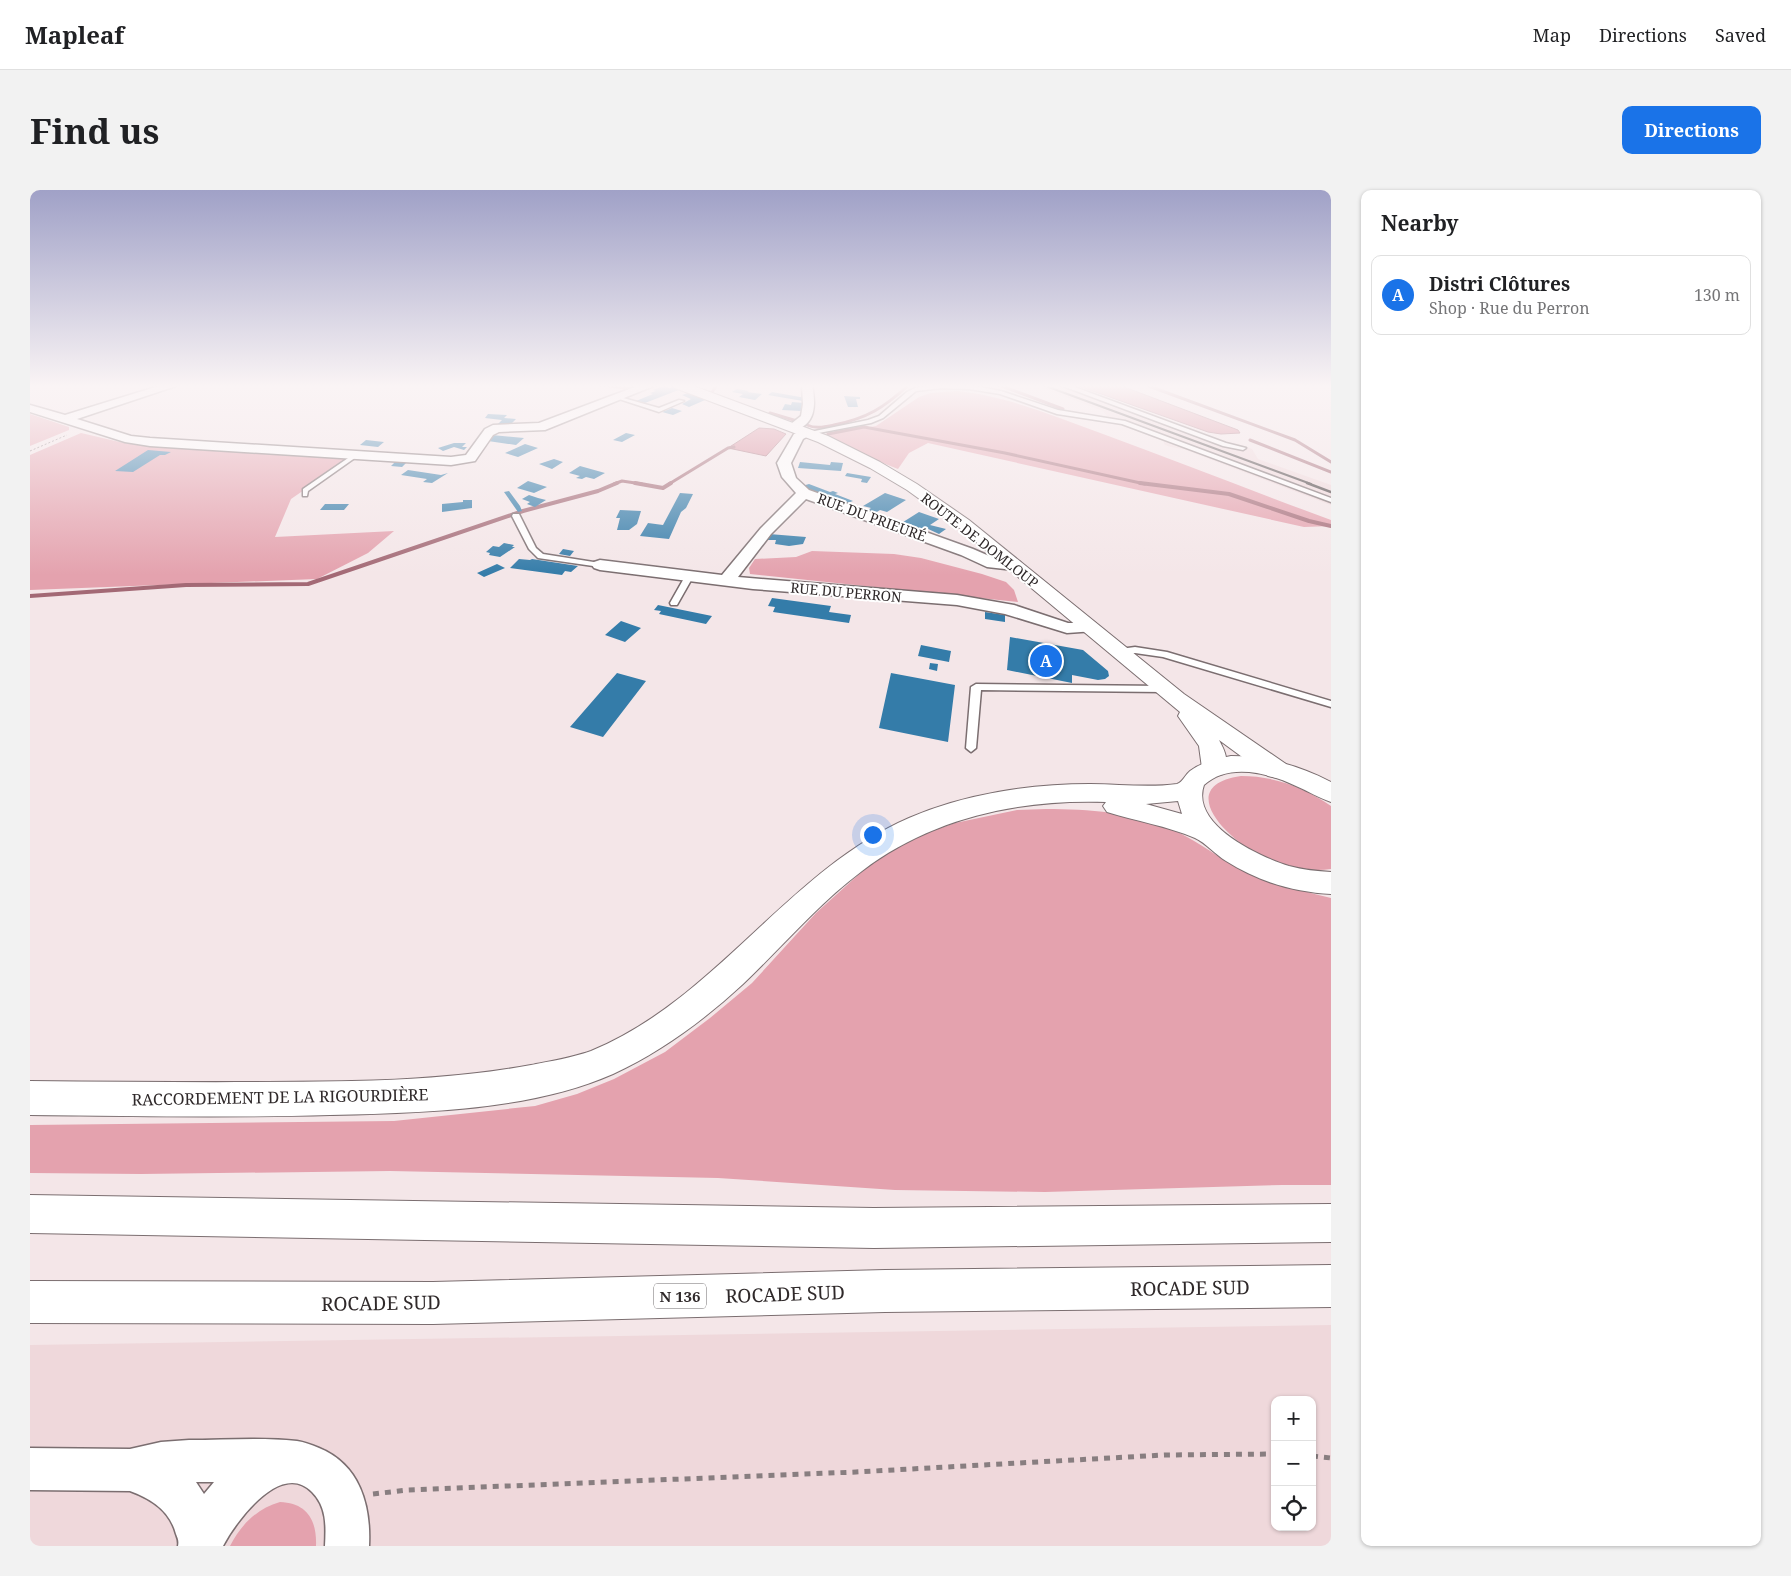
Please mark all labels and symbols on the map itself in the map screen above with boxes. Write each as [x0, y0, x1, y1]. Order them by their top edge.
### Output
street label: RUE DU PRIEURÉ [815, 488, 929, 546]
street label: ROUTE DE DOMLOUP [917, 488, 1043, 592]
street label: RUE DU PERRON [790, 578, 903, 606]
pin: A [1030, 642, 1062, 680]
your location [860, 822, 886, 848]
street label: RACCORDEMENT DE LA RIGOURDIÈRE [131, 1083, 429, 1111]
street label: ROCADE SUD [1130, 1274, 1250, 1302]
street label: ROCADE SUD [725, 1279, 845, 1309]
road number: N 136 [654, 1284, 706, 1308]
street label: ROCADE SUD [321, 1289, 441, 1317]

